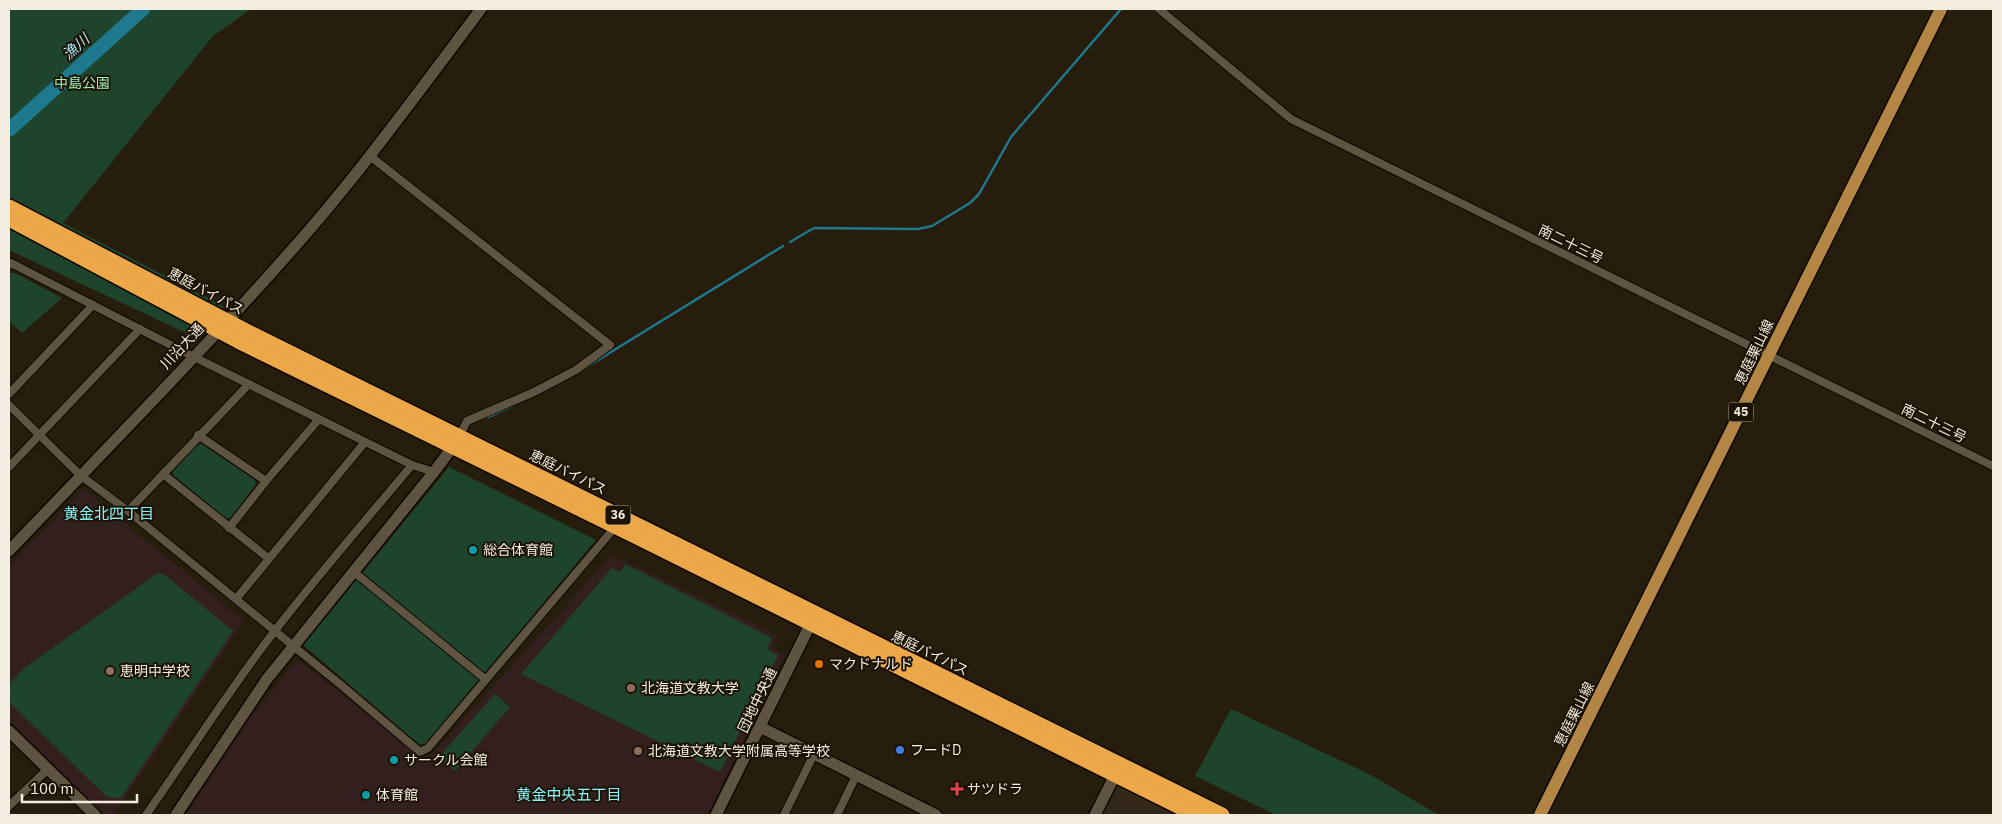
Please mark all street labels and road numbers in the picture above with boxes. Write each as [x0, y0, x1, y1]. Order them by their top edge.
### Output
street label: 南二十三号 [1536, 221, 1606, 267]
street label: 恵庭バイパス [165, 263, 247, 319]
street label: 恵庭栗山線 [1731, 317, 1777, 387]
street label: 川沿大通 [156, 319, 208, 373]
street label: 南二十三号 [1899, 400, 1969, 446]
road number: 45 [1728, 402, 1754, 422]
street label: 恵庭バイパス [526, 446, 610, 498]
road number: 36 [606, 506, 630, 524]
street label: 恵庭バイパス [888, 627, 972, 679]
street label: 団地中央通 [734, 665, 780, 735]
street label: 恵庭栗山線 [1550, 679, 1598, 749]

